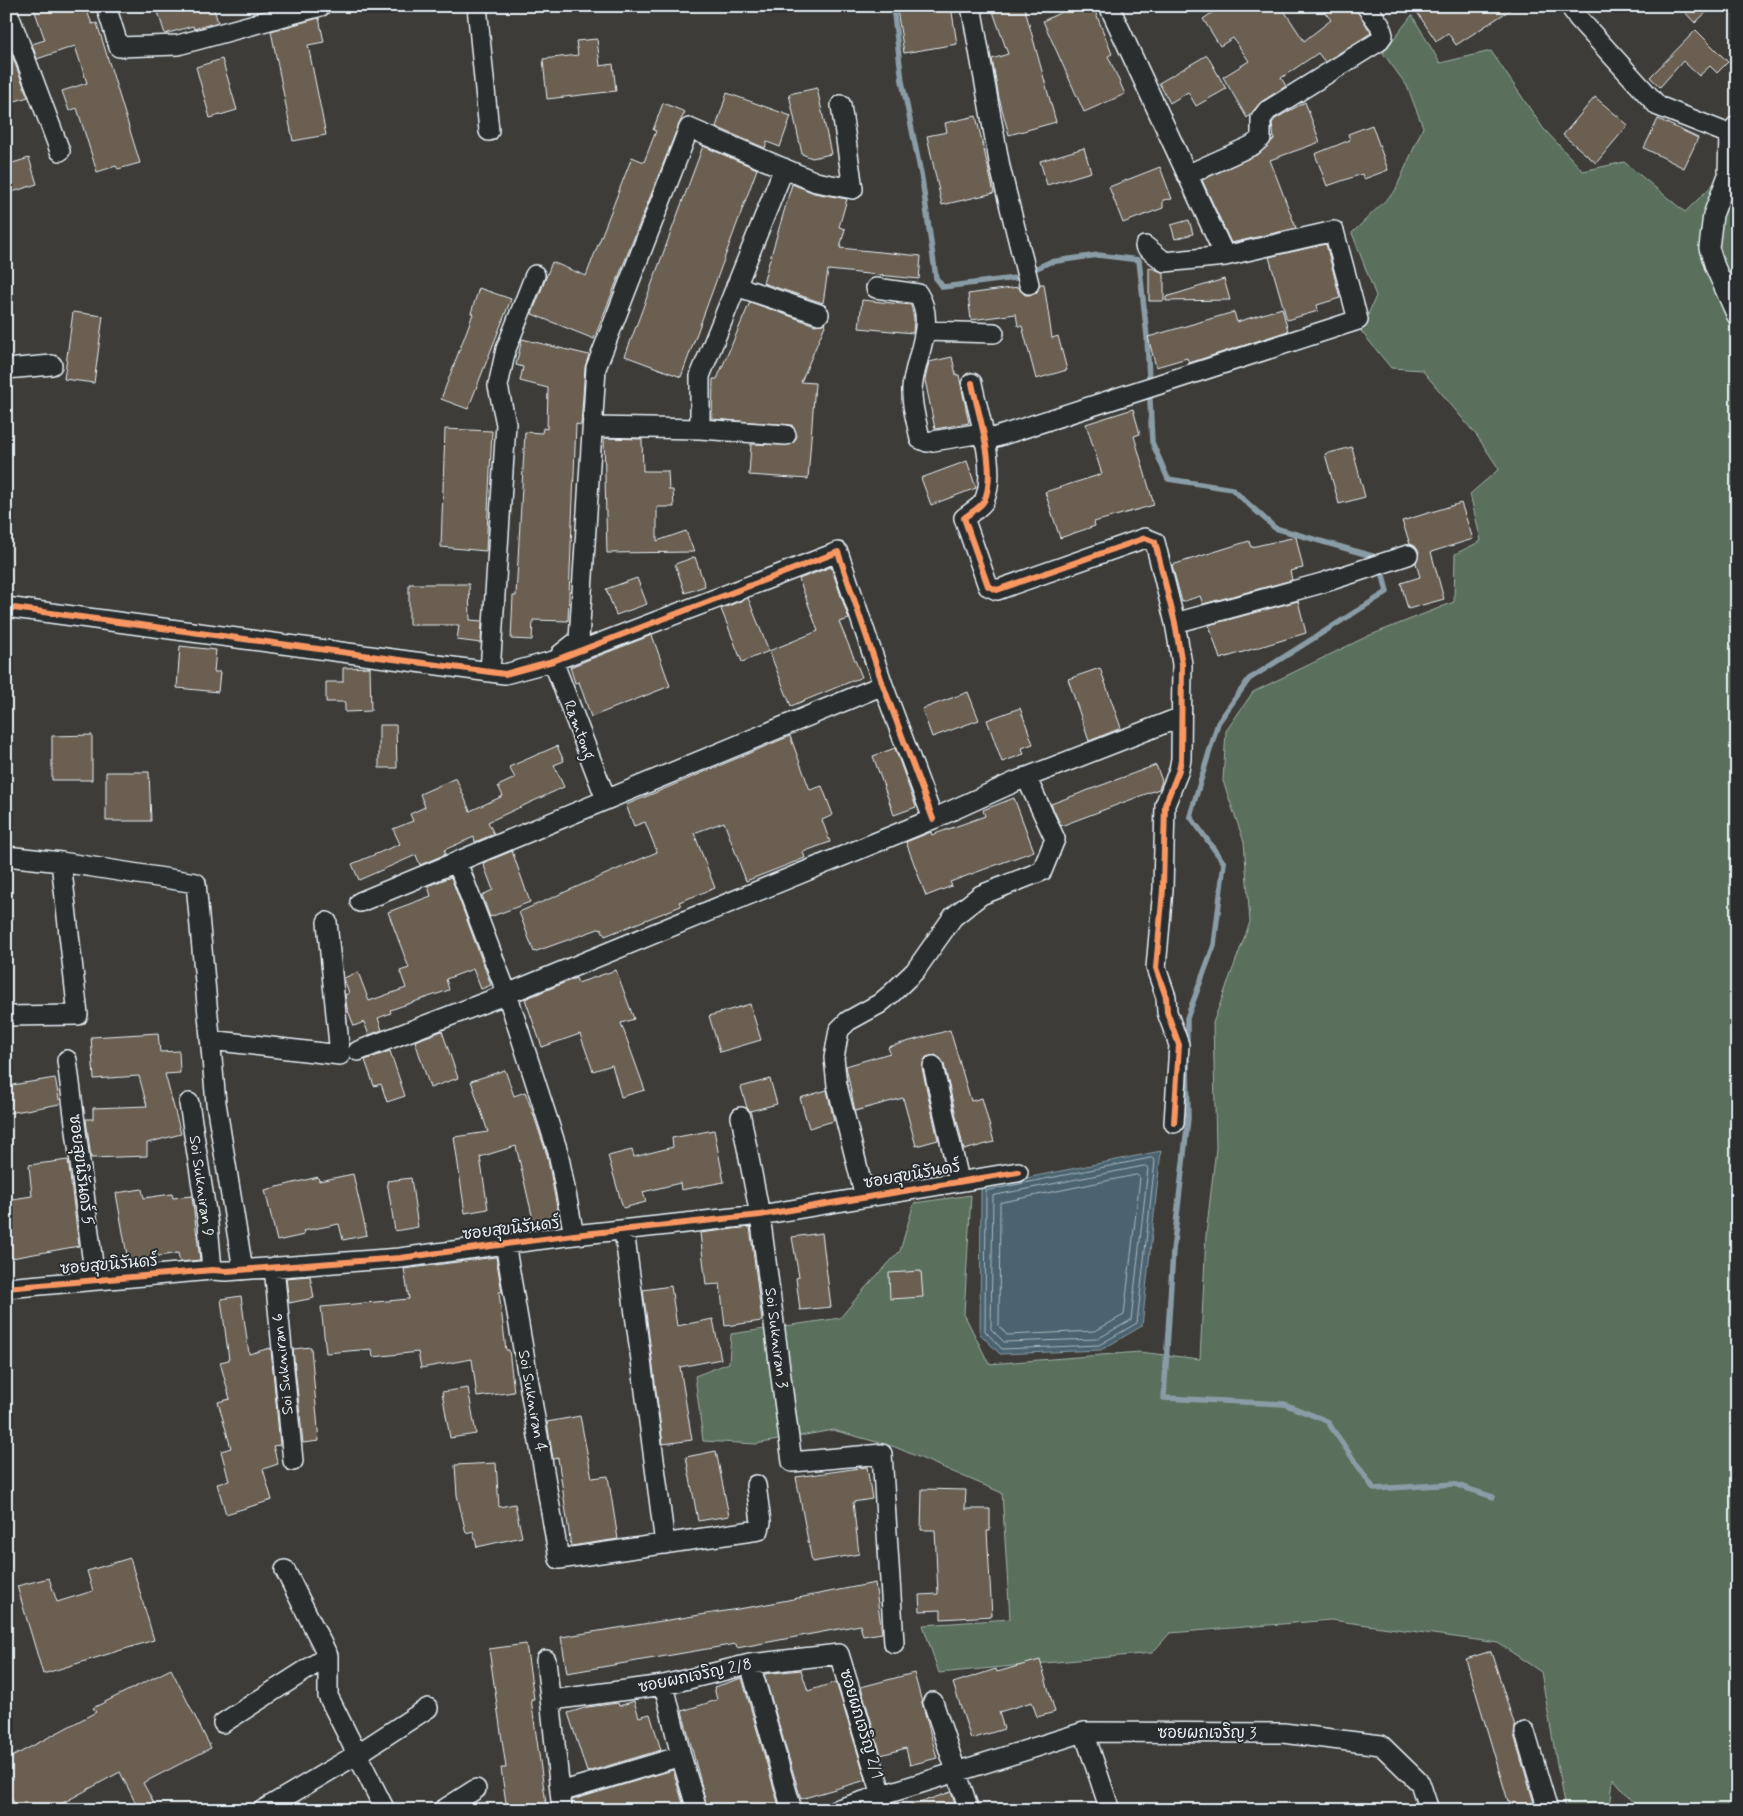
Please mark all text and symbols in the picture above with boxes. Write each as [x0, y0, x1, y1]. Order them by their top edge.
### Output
street label: Ramtong [557, 697, 600, 763]
street label: ซอยสุขนิรันดร์ 5 [63, 1113, 100, 1227]
street label: Soi Sukniran 9 [184, 1134, 218, 1238]
street label: ซอยสุขนิรันดร์ [862, 1154, 963, 1195]
street label: ซอยสุขนิรันดร์ [461, 1211, 562, 1246]
street label: ซอยสุขนิรันดร์ [59, 1248, 159, 1281]
street label: Soi Sukniran 3 [759, 1287, 793, 1389]
street label: Soi Sukniran 6 [267, 1312, 299, 1416]
street label: Soi Sukniran 4 [513, 1348, 551, 1454]
street label: ซอยผถเจริญ 2/8 [636, 1653, 754, 1698]
street label: ซอยผถเจริญ 2/1 [834, 1666, 889, 1781]
street label: ซอยผถเจริญ 3 [1158, 1722, 1256, 1744]

